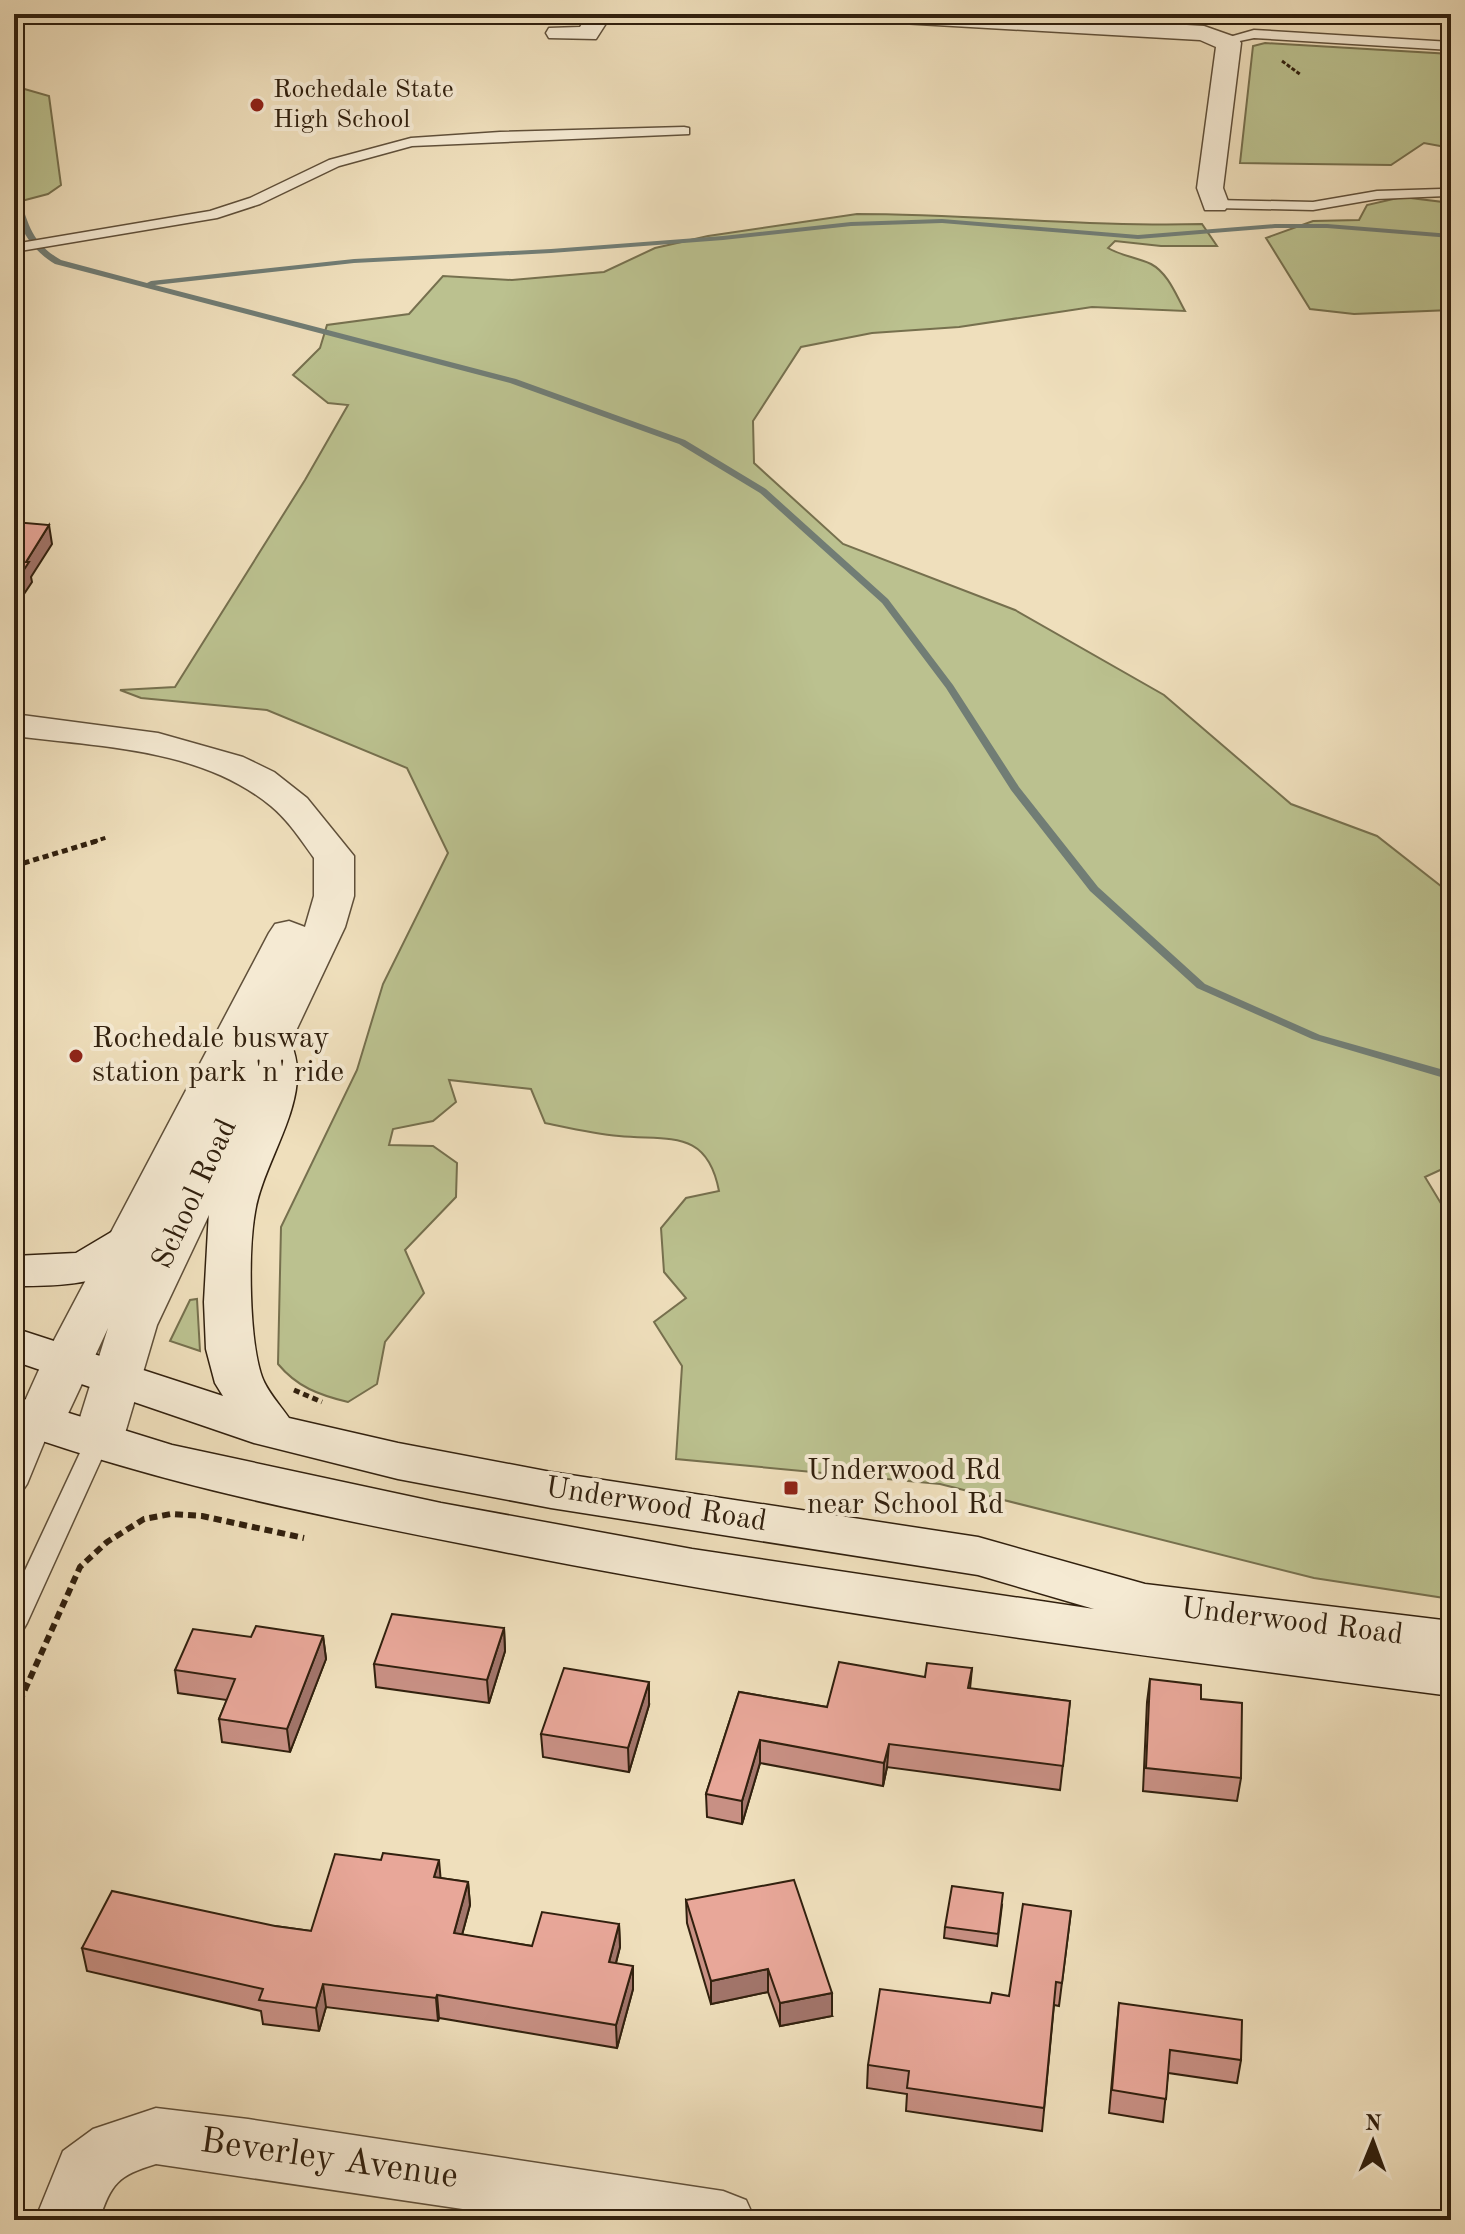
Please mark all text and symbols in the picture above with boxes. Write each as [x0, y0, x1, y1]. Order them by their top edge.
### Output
place label: Rochedale State High School [273, 77, 454, 133]
marker: Rochedale State High School [248, 96, 266, 114]
place label: Rochedale busway station park 'n' ride [92, 1024, 344, 1088]
marker: Rochedale busway station park 'n' ride [67, 1047, 85, 1065]
street label: School Road [147, 1115, 243, 1273]
place label: Underwood Rd near School Rd [807, 1456, 1004, 1520]
street label: Underwood Road [543, 1473, 769, 1537]
marker: Underwood Rd near School Rd [782, 1479, 800, 1497]
street label: Underwood Road [1179, 1593, 1405, 1651]
north arrow [1333, 2102, 1413, 2182]
text: N [1365, 2113, 1382, 2135]
street label: Beverley Avenue [198, 2124, 460, 2196]

